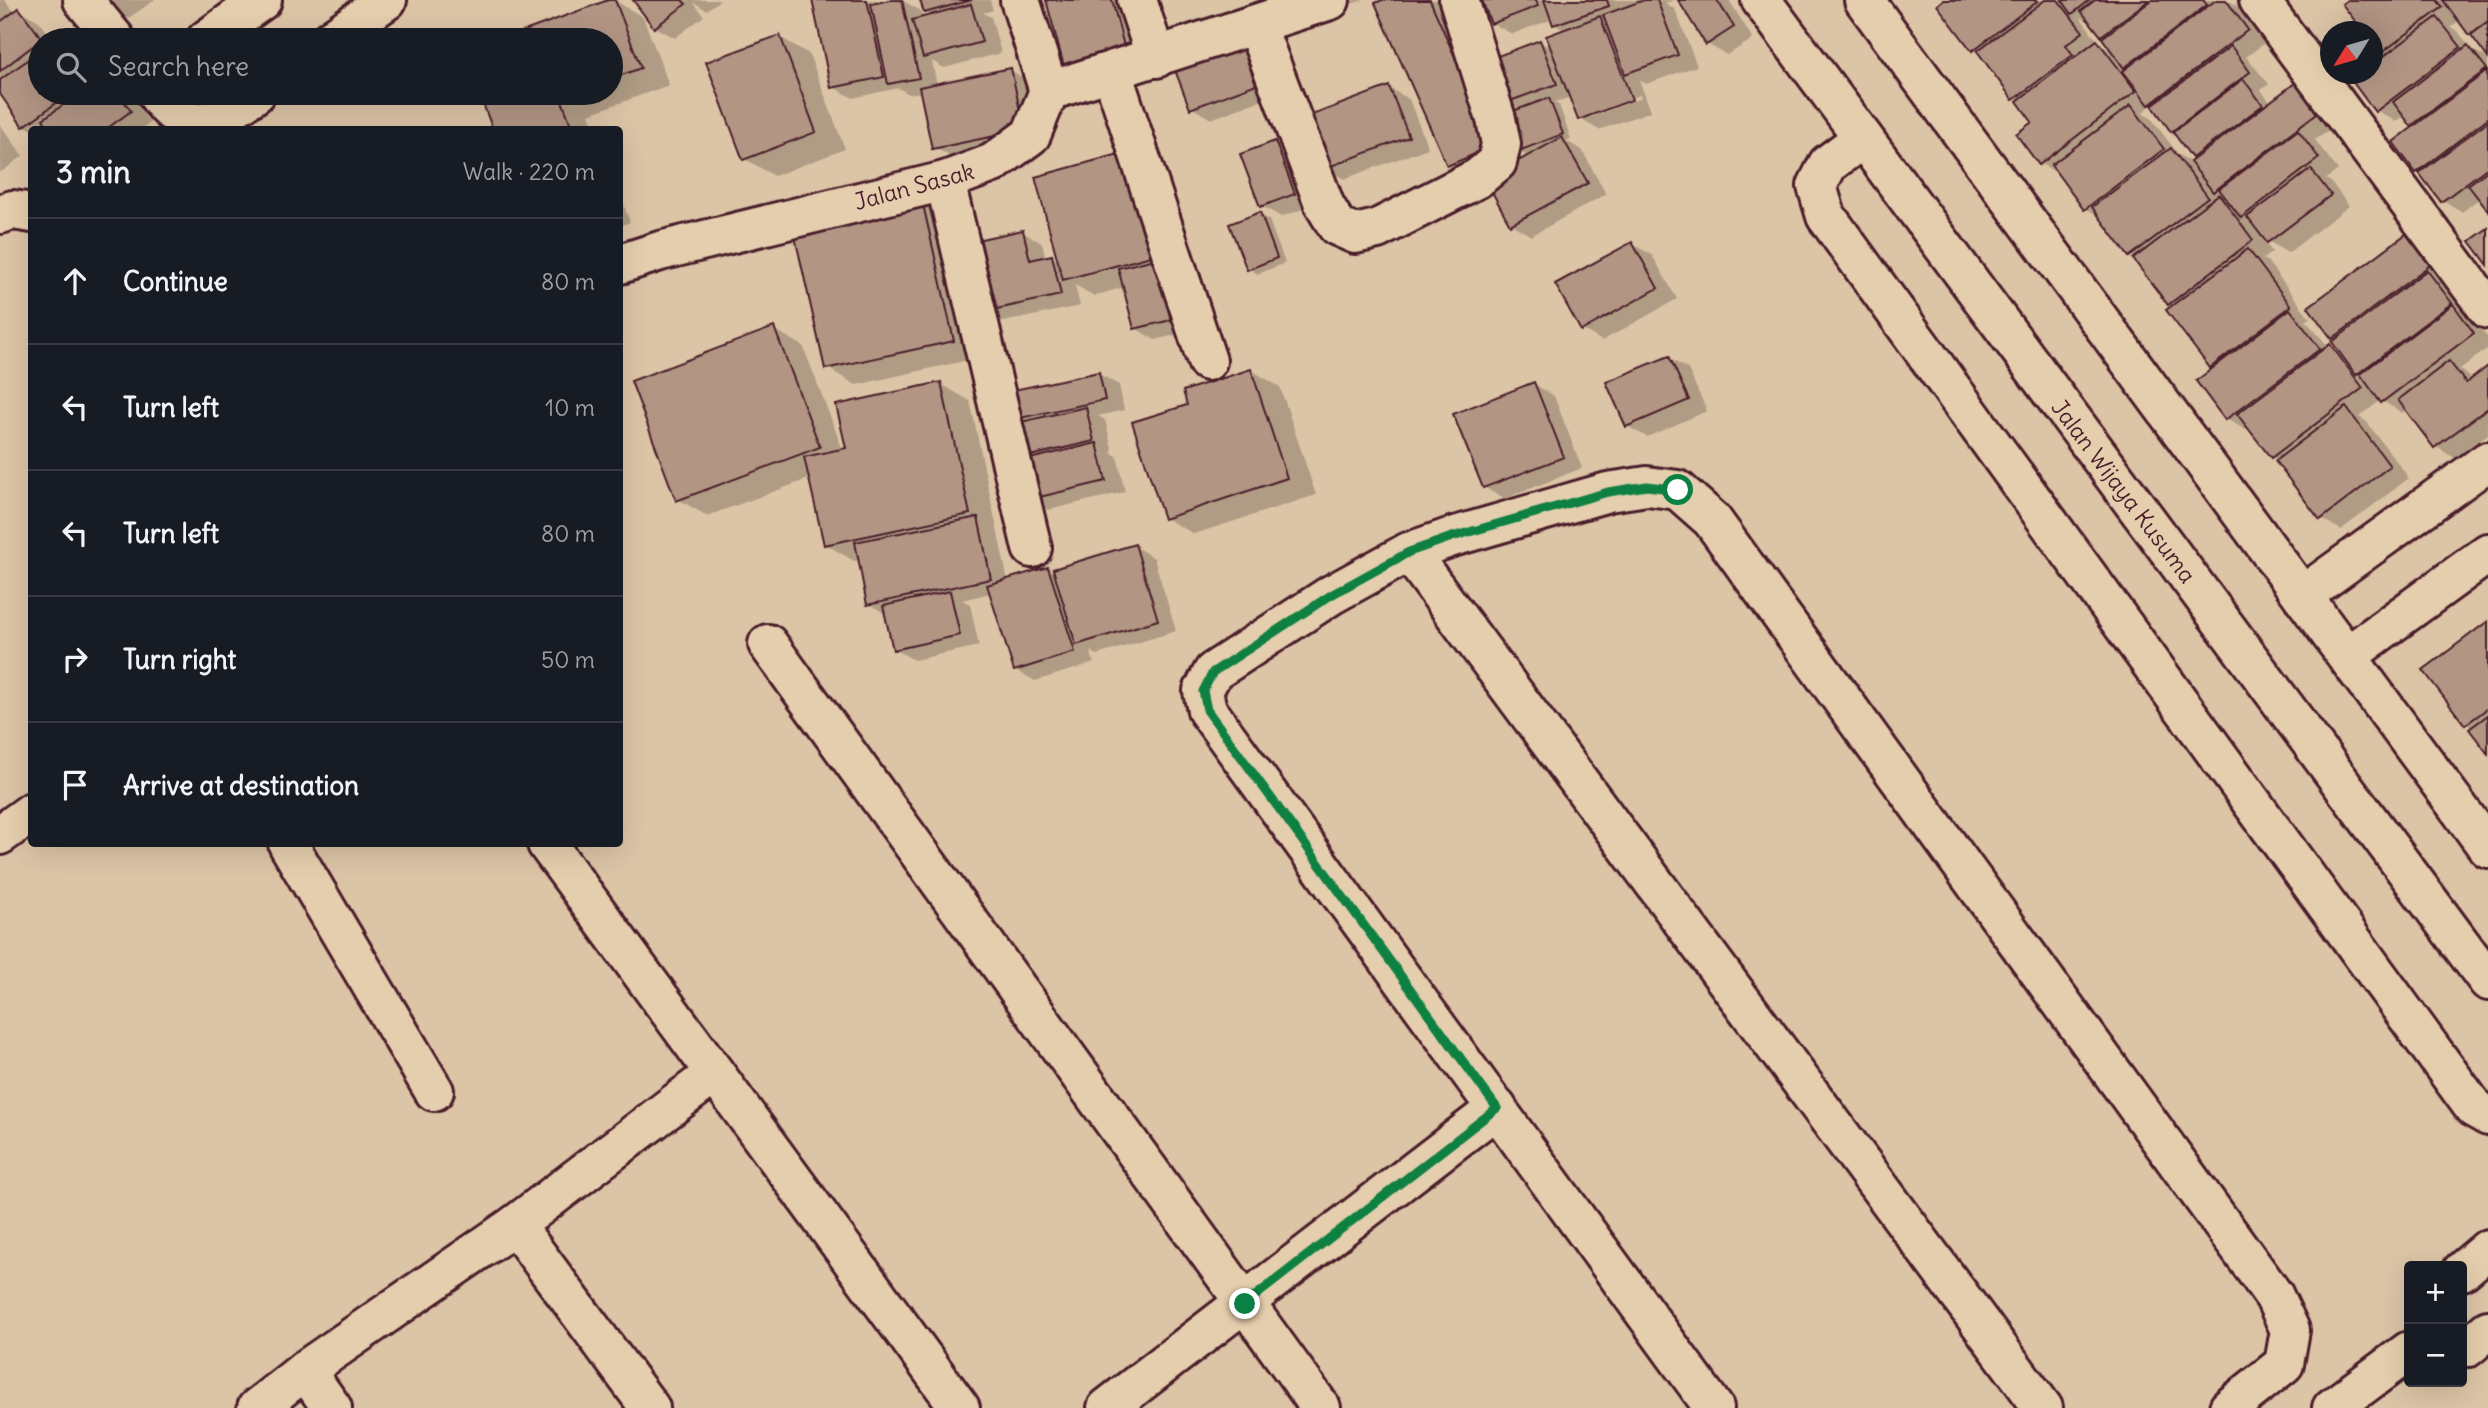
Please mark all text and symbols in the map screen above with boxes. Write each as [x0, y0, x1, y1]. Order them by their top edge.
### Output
north arrow [2320, 21, 2383, 84]
search box [28, 28, 623, 105]
icon: search [52, 48, 90, 86]
text: Search here [108, 50, 249, 83]
text: 3 min [56, 153, 131, 191]
street label: Jalan Sasak [851, 156, 977, 216]
text: Walk · 220 m [463, 157, 595, 186]
icon: ahead [56, 262, 94, 300]
text: Continue [123, 265, 228, 298]
text: 80 m [541, 267, 595, 296]
icon: left [56, 388, 94, 426]
text: Turn left [123, 391, 219, 424]
text: 10 m [545, 393, 595, 422]
street label: Jalan Wijaya Kusuma [2046, 393, 2202, 589]
route start [1662, 474, 1693, 505]
icon: left [56, 514, 94, 552]
text: Turn left [123, 517, 219, 550]
text: 80 m [541, 519, 595, 548]
icon: right [56, 640, 94, 678]
text: Turn right [123, 643, 236, 676]
text: 50 m [541, 645, 595, 674]
icon: arrive [56, 766, 94, 804]
text: Arrive at destination [123, 769, 359, 802]
map controls [2404, 1261, 2467, 1387]
button: + [2404, 1261, 2467, 1324]
route end [1229, 1288, 1260, 1319]
button: − [2404, 1324, 2467, 1387]

